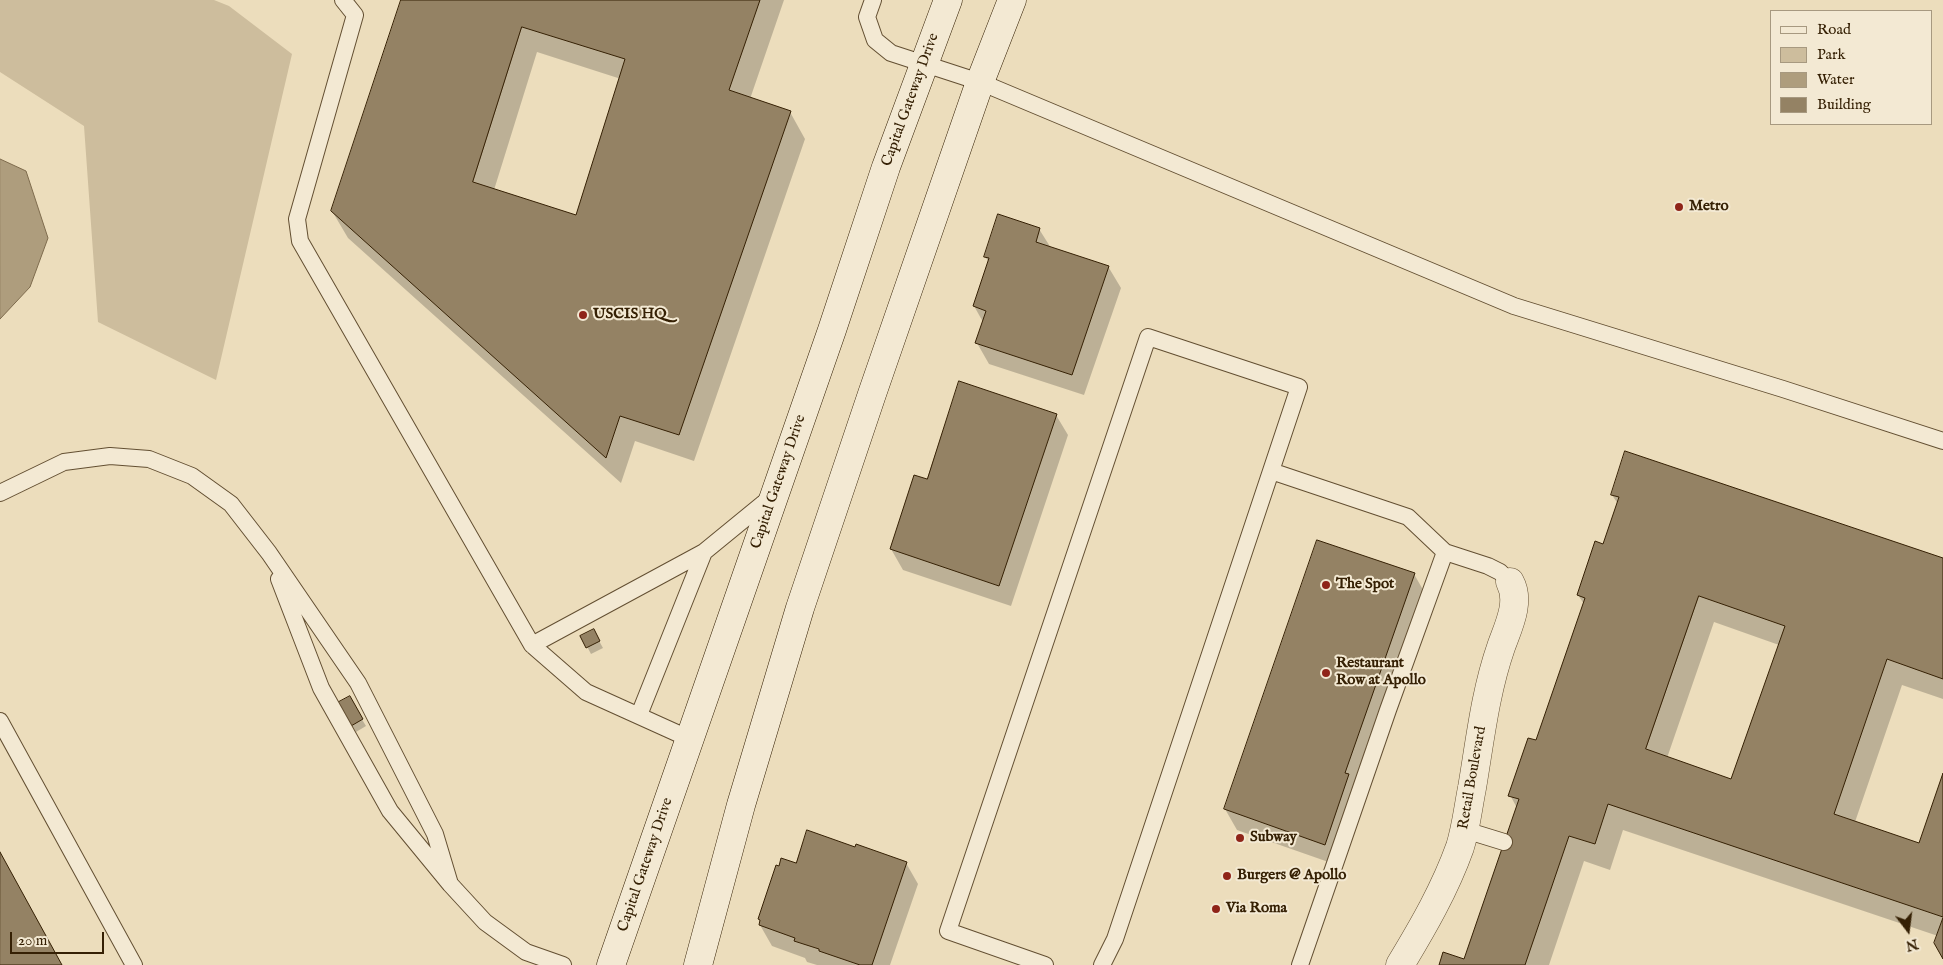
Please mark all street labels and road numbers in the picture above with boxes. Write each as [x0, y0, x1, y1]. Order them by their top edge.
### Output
street label: Capital Gateway Drive [879, 31, 943, 169]
street label: Capital Gateway Drive [748, 413, 810, 551]
street label: Retail Boulevard [1455, 725, 1491, 831]
street label: Capital Gateway Drive [615, 796, 677, 934]

